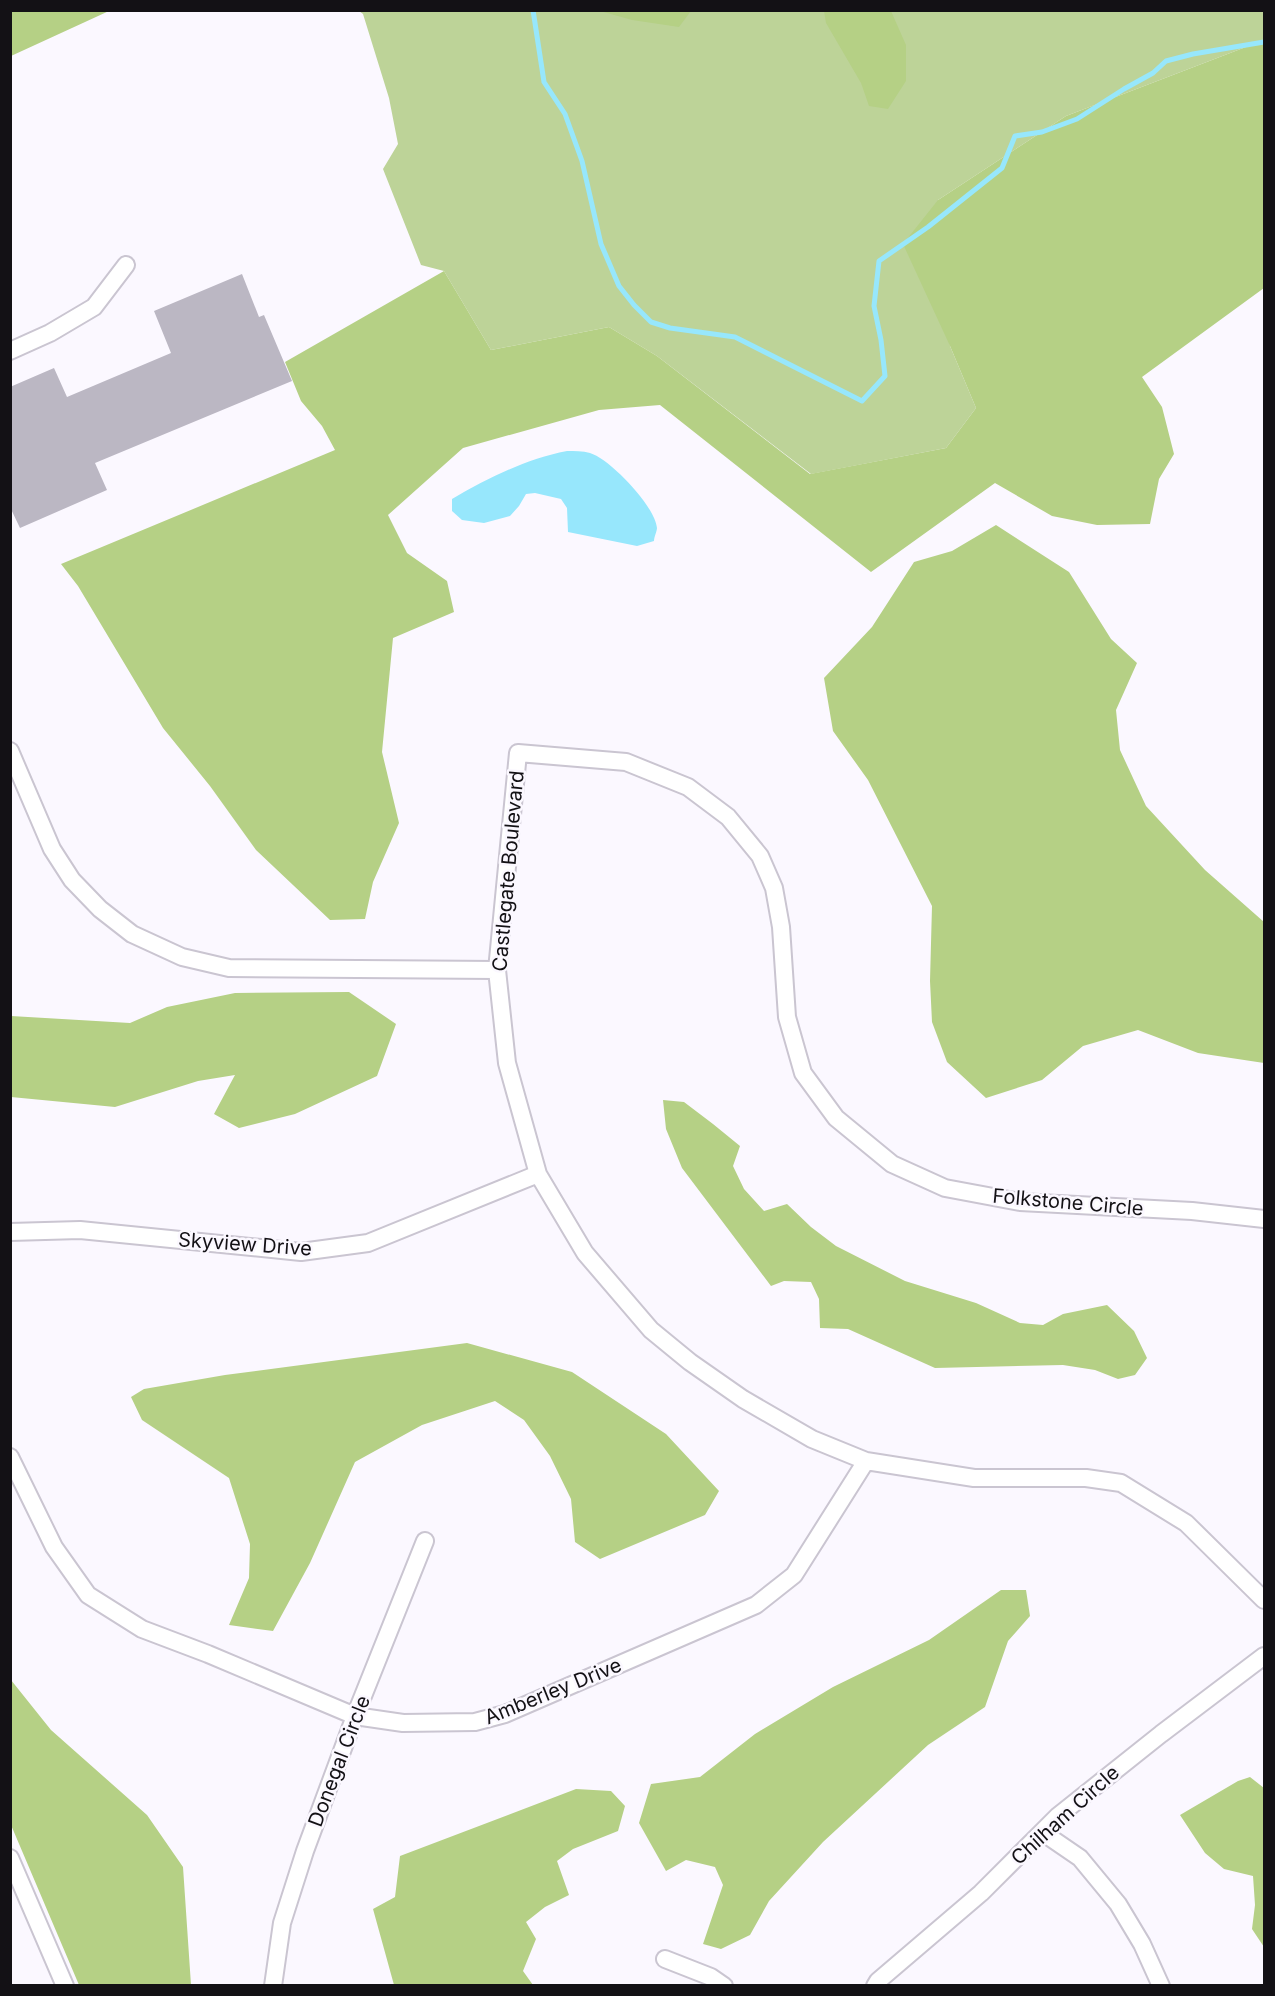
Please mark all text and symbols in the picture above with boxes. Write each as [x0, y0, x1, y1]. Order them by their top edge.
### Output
street label: Castlegate Boulevard [487, 770, 529, 972]
street label: Folkstone Circle [992, 1183, 1144, 1221]
street label: Skyview Drive [177, 1227, 313, 1261]
street label: Amberley Drive [481, 1653, 625, 1729]
street label: Donegal Circle [303, 1692, 375, 1830]
street label: Chilham Circle [1006, 1760, 1124, 1870]

